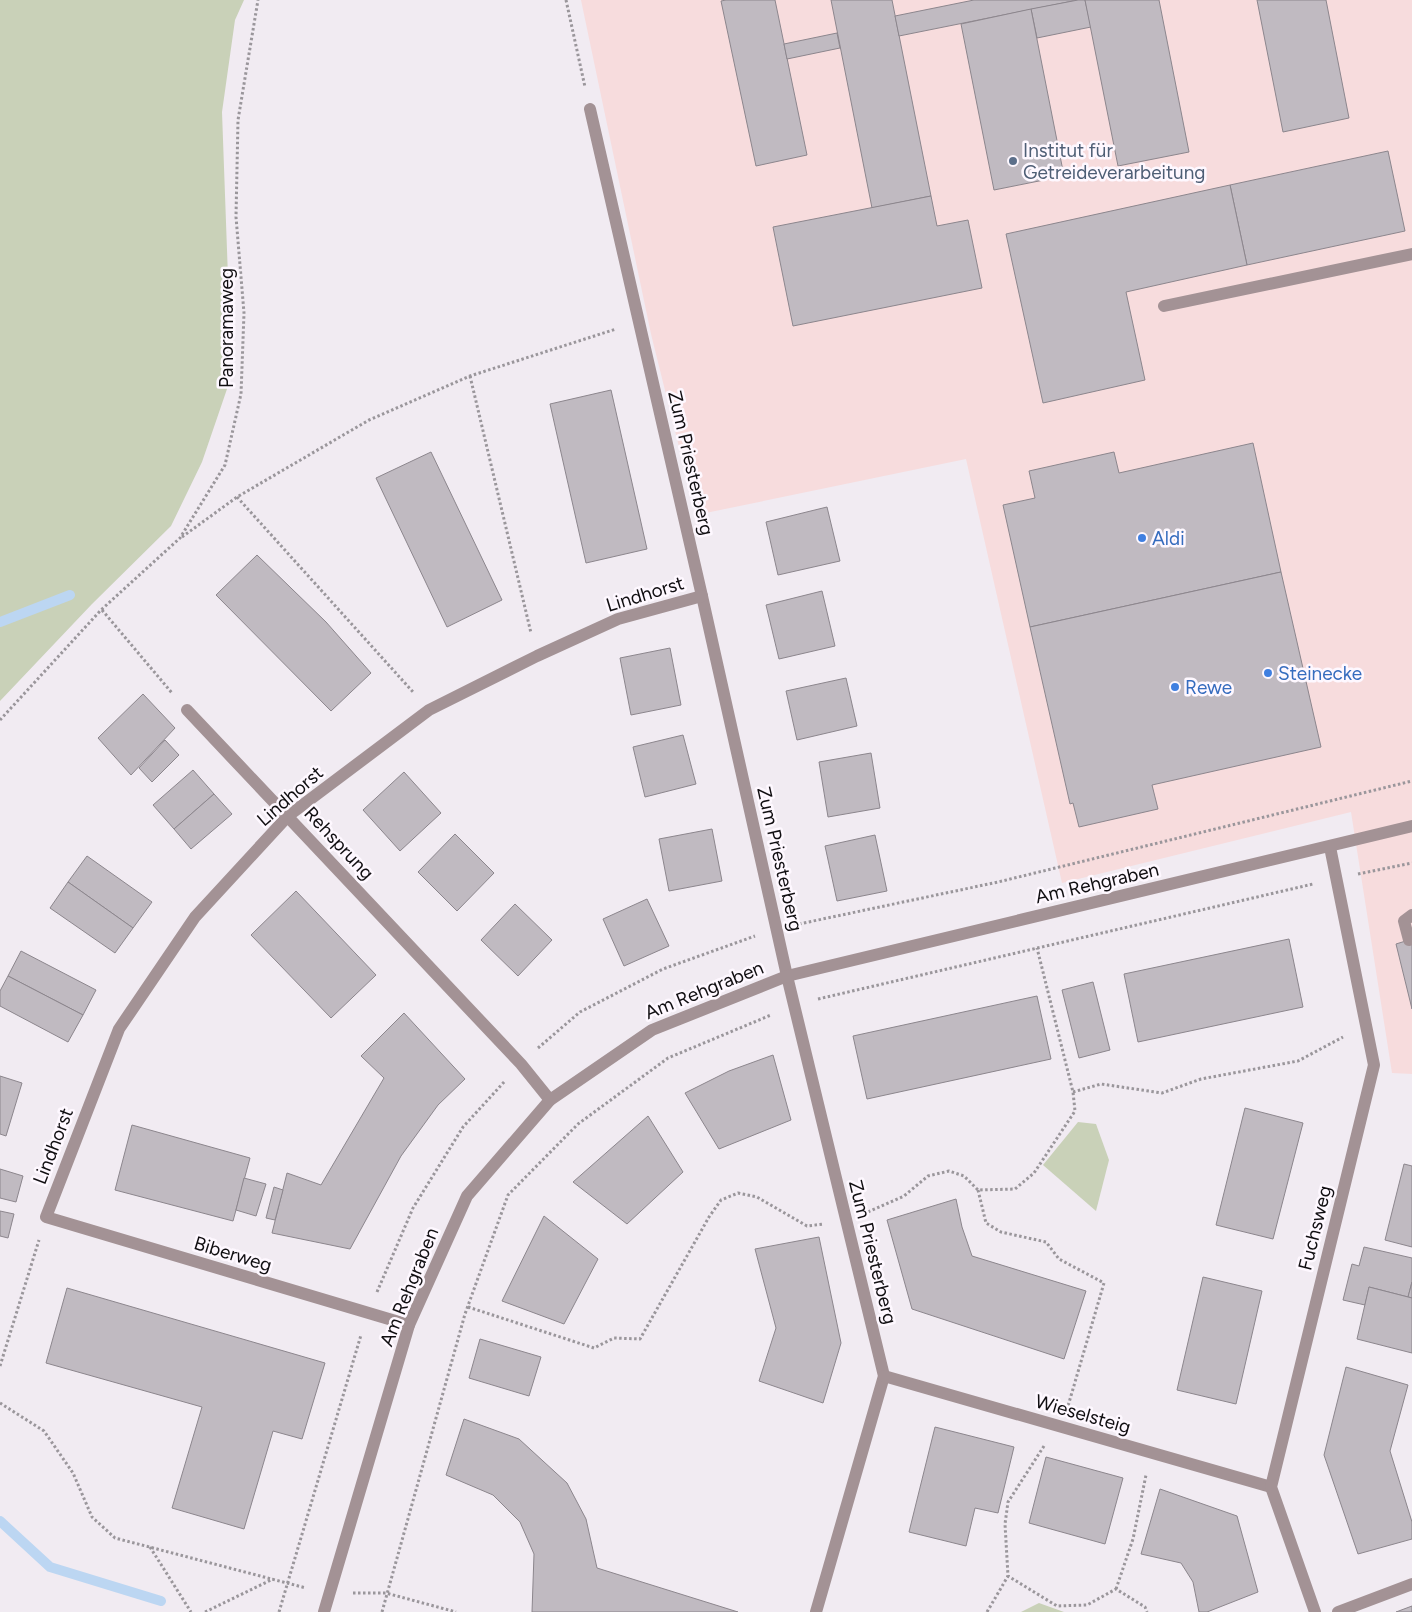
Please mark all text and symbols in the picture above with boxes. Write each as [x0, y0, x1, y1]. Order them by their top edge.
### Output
place label: Institut für Getreideverarbeitung [1023, 139, 1205, 184]
marker: Institut für Getreideverarbeitung [1007, 155, 1019, 167]
street label: Panoramaweg [215, 268, 238, 388]
street label: Zum Priesterberg [663, 388, 719, 538]
place label: Aldi [1152, 527, 1185, 550]
marker: Aldi [1136, 532, 1148, 544]
street label: Lindhorst [603, 571, 687, 617]
place label: Steinecke [1278, 662, 1362, 685]
marker: Steinecke [1262, 667, 1274, 679]
place label: Rewe [1185, 676, 1232, 699]
marker: Rewe [1169, 681, 1181, 693]
street label: Lindhorst [252, 761, 328, 831]
street label: Zum Priesterberg [752, 784, 808, 934]
street label: Rehsprung [299, 802, 379, 884]
street label: Am Rehgraben [1033, 858, 1161, 908]
street label: Am Rehgraben [641, 956, 767, 1024]
street label: Lindhorst [28, 1104, 78, 1188]
street label: Zum Priesterberg [844, 1178, 902, 1326]
street label: Fuchsweg [1293, 1183, 1337, 1273]
street label: Am Rehgraben [375, 1224, 443, 1350]
street label: Biberweg [191, 1231, 275, 1277]
street label: Wieselsteig [1033, 1389, 1133, 1439]

